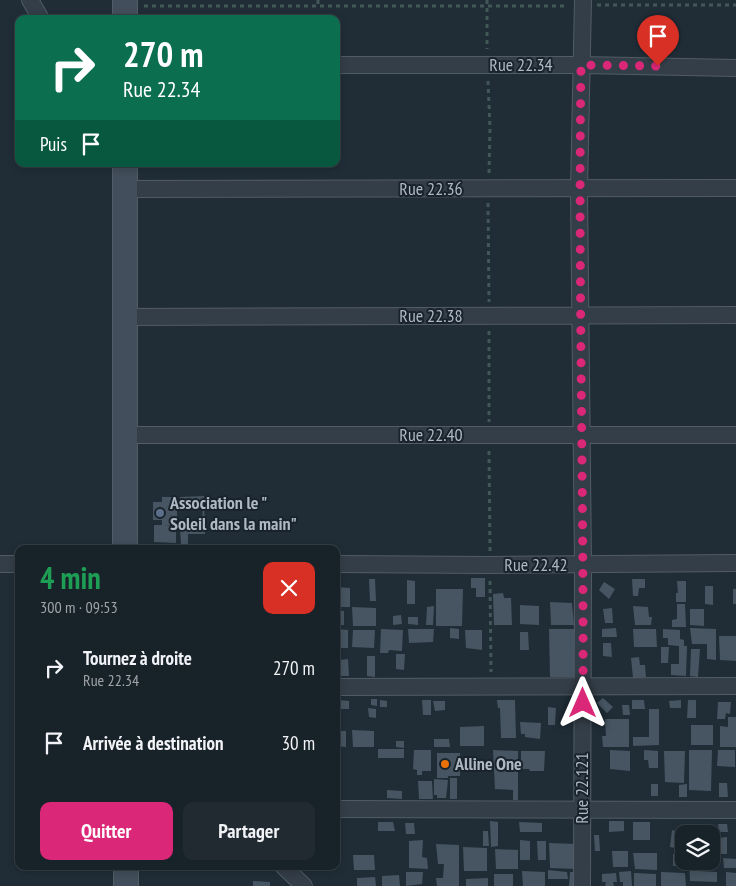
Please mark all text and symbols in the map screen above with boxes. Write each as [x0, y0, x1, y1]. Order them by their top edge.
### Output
pin [637, 15, 679, 66]
icon: arrive [644, 22, 672, 50]
text: 270 m [123, 31, 204, 77]
icon: right [40, 35, 105, 100]
street label: Rue 22.34 [489, 53, 553, 76]
text: Rue 22.34 [123, 75, 200, 103]
icon: arrive [77, 130, 105, 158]
text: Puis [40, 132, 67, 156]
street label: Rue 22.36 [399, 177, 463, 200]
street label: Rue 22.38 [399, 304, 463, 327]
street label: Rue 22.40 [399, 423, 463, 446]
place label: Association le " Soleil dans la main" [169, 491, 297, 535]
marker: Association le " Soleil dans la main" [154, 507, 166, 519]
street label: Rue 22.42 [504, 553, 568, 576]
text: 4 min [40, 558, 101, 597]
button: close [263, 562, 315, 614]
text: 300 m · 09:53 [40, 597, 118, 617]
text: Tournez à droite [83, 646, 192, 670]
icon: right [40, 654, 68, 682]
text: 270 m [273, 656, 315, 680]
text: Rue 22.34 [83, 670, 139, 690]
position arrow [556, 676, 608, 728]
icon: arrive [40, 729, 68, 757]
text: Arrivée à destination [83, 731, 224, 755]
text: 30 m [282, 731, 315, 755]
place label: Alline One [454, 752, 522, 775]
street label: Rue 22.121 [570, 752, 593, 824]
marker: Alline One [439, 758, 451, 770]
button: Quitter [40, 802, 173, 860]
button: Partager [183, 802, 315, 860]
map controls [675, 825, 720, 870]
button: layers [675, 825, 720, 870]

